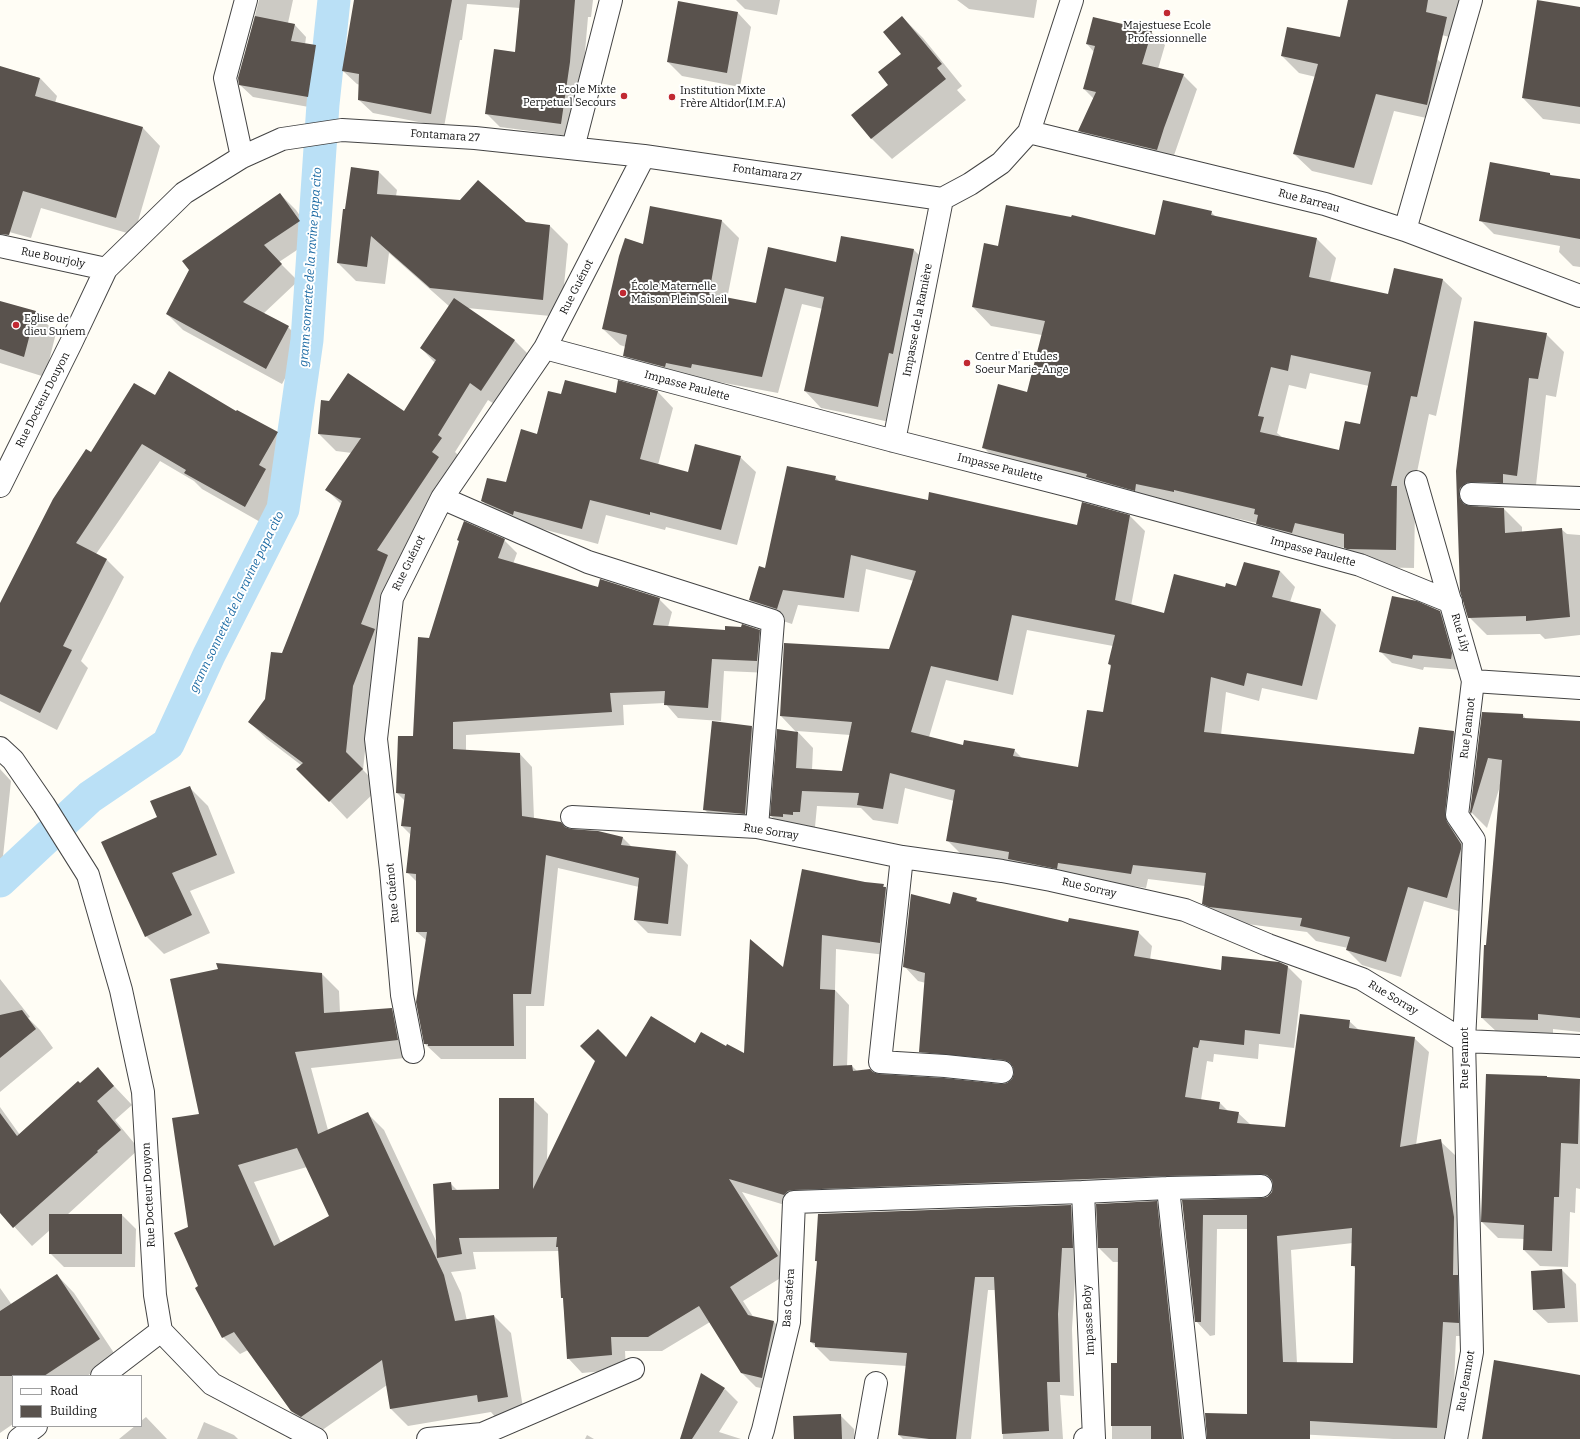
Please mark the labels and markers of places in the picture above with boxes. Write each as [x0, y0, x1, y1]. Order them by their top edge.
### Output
marker: Majestuese Ecole Professionnelle [1162, 8, 1172, 18]
place label: Majestuese Ecole Professionnelle [1123, 19, 1211, 45]
place label: Ecole Mixte Perpetuel Secours [523, 83, 616, 109]
place label: Institution Mixte Frère Altidor(I.M.F.A) [680, 84, 786, 110]
marker: Ecole Mixte Perpetuel Secours [619, 91, 629, 101]
marker: Institution Mixte Frère Altidor(I.M.F.A) [667, 92, 677, 102]
place label: École Maternelle Maison Plein Soleil [631, 280, 727, 306]
marker: École Maternelle Maison Plein Soleil [618, 288, 628, 298]
place label: Eglise de dieu Sunem [24, 312, 86, 338]
marker: Eglise de dieu Sunem [11, 320, 21, 330]
place label: Centre d' Etudes Soeur Marie-Ange [975, 350, 1069, 376]
marker: Centre d' Etudes Soeur Marie-Ange [962, 358, 972, 368]

